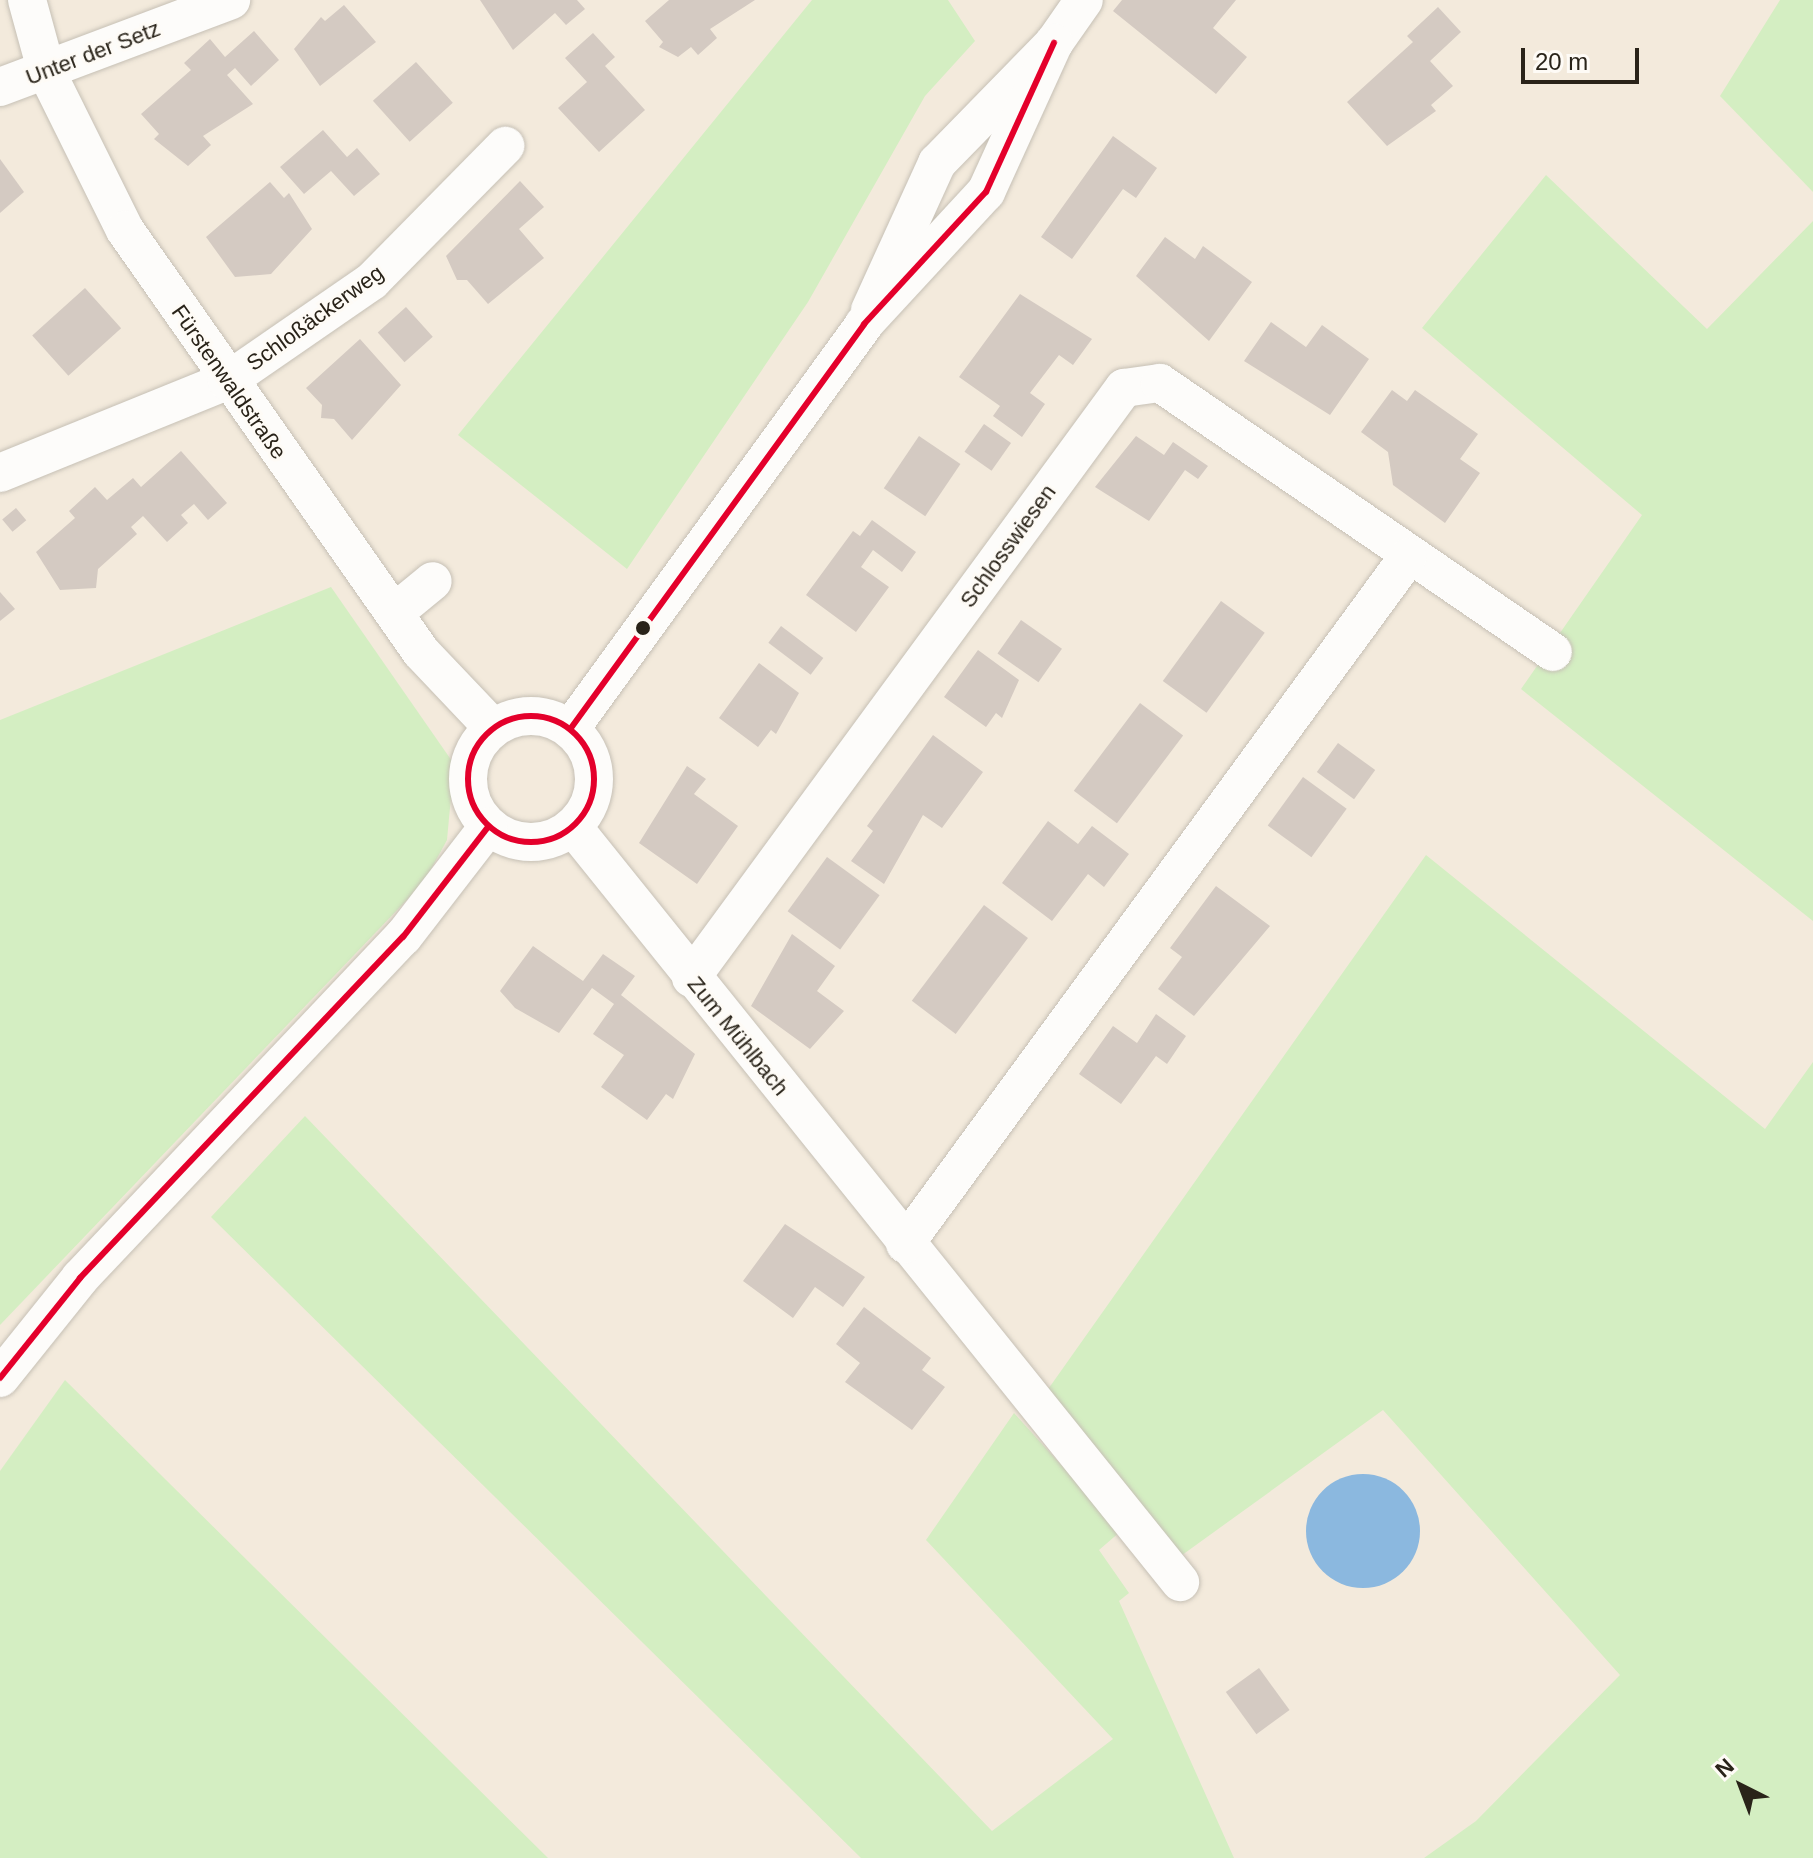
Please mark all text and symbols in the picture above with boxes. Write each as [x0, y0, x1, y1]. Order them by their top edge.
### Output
street label: Unter der Setz [22, 15, 164, 91]
scale bar [1525, 32, 1643, 82]
text: 20 m [1535, 48, 1588, 75]
street label: Schloßäckerweg [241, 260, 389, 376]
street label: Fürstenwaldstraße [166, 300, 292, 464]
street label: Schlosswiesen [955, 479, 1061, 613]
unlabelled marker [635, 620, 651, 636]
street label: Zum Mühlbach [682, 971, 794, 1101]
north arrow [1701, 1746, 1781, 1826]
text: N [1710, 1753, 1739, 1782]

